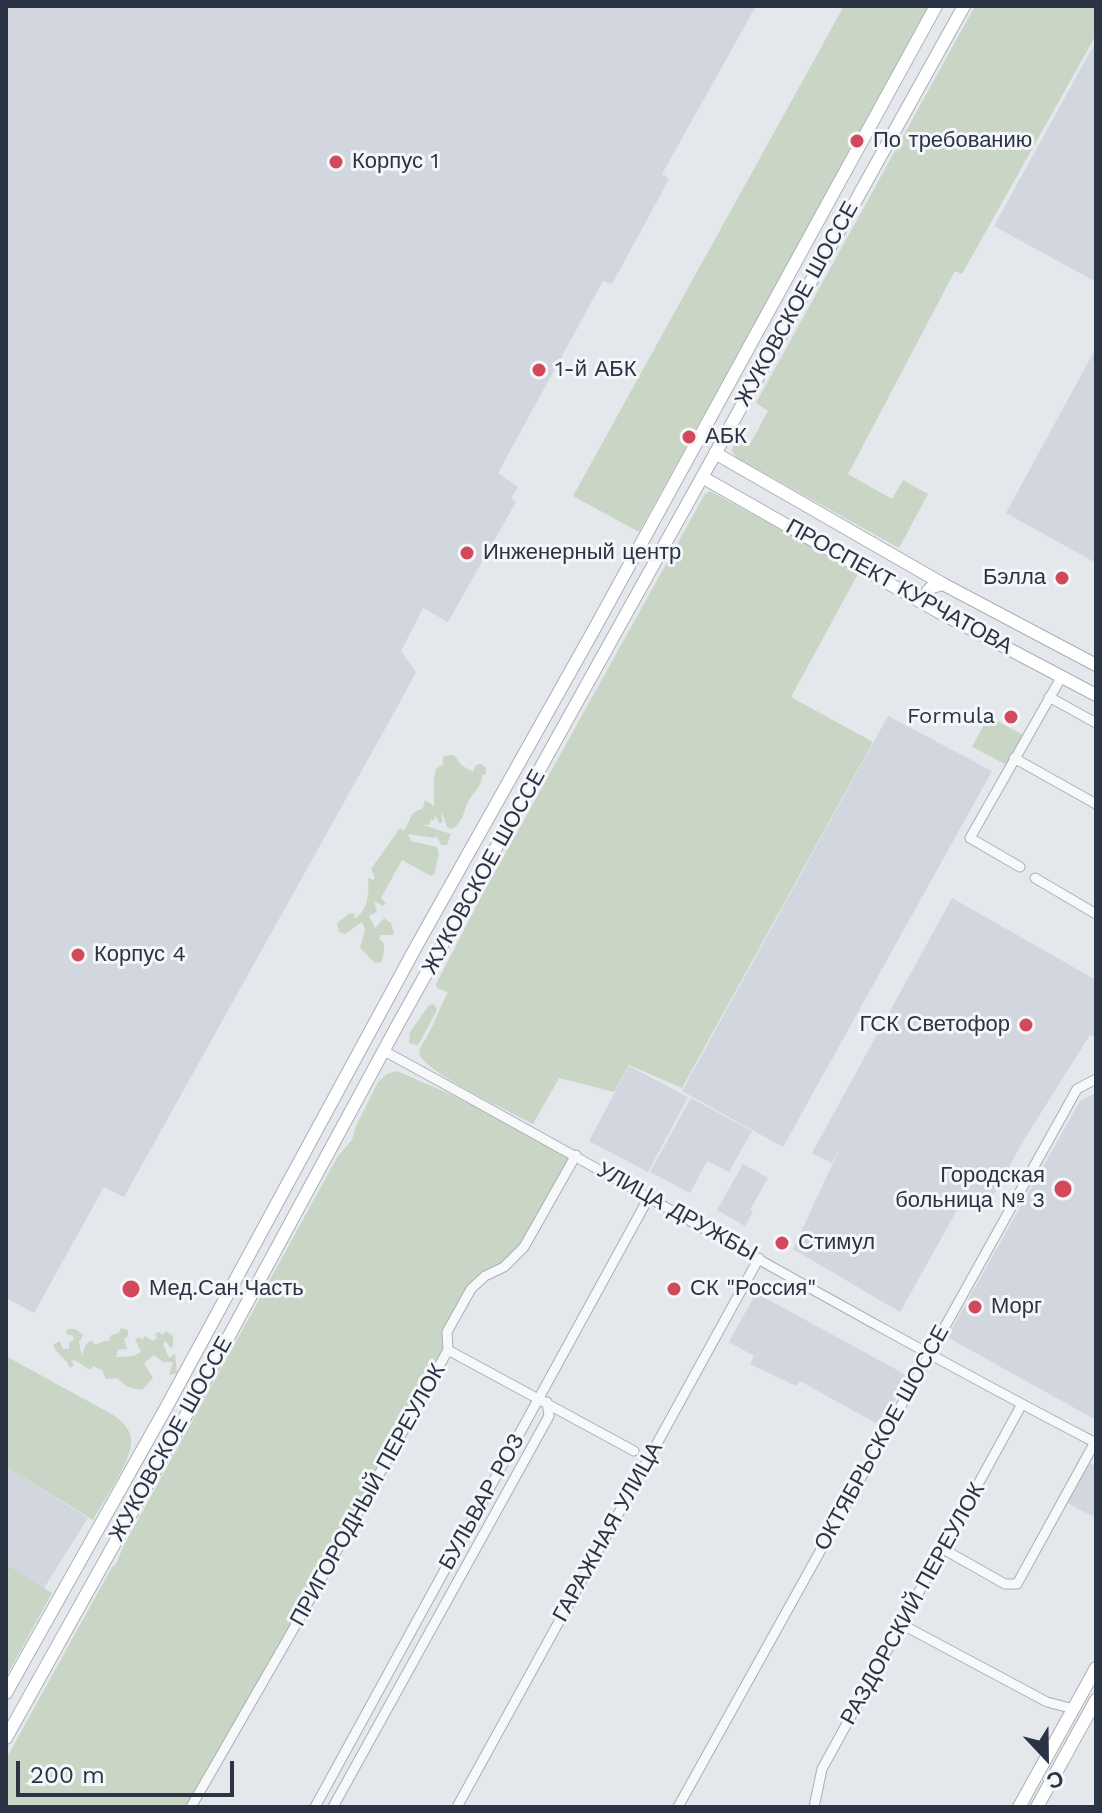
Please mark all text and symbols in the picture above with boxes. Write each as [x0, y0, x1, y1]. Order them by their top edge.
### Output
place label: По требованию [873, 128, 1032, 154]
marker: По требованию [848, 132, 866, 150]
place label: Корпус 1 [352, 149, 439, 175]
marker: Корпус 1 [327, 153, 345, 171]
street label: ЖУКОВСКОЕ ШОССЕ [730, 197, 864, 411]
place label: 1-й АБК [555, 357, 637, 383]
marker: 1-й АБК [530, 361, 548, 379]
place label: АБК [705, 424, 747, 450]
marker: АБК [680, 428, 698, 446]
street label: ПРОСПЕКТ КУРЧАТОВА [781, 514, 1017, 660]
place label: Инженерный центр [483, 540, 681, 566]
marker: Инженерный центр [458, 544, 476, 562]
place label: Бэлла [983, 565, 1046, 591]
marker: Бэлла [1053, 569, 1071, 587]
place label: Formula [907, 704, 995, 730]
marker: Formula [1002, 708, 1020, 726]
street label: ЖУКОВСКОЕ ШОССЕ [417, 765, 551, 979]
place label: Корпус 4 [94, 942, 186, 968]
marker: Корпус 4 [69, 946, 87, 964]
place label: ГСК Светофор [859, 1012, 1010, 1038]
marker: ГСК Светофор [1017, 1016, 1035, 1034]
street label: УЛИЦА ДРУЖБЫ [592, 1157, 762, 1267]
place label: Городская больница № 3 [895, 1163, 1045, 1214]
marker: Городская больница № 3 [1052, 1178, 1074, 1200]
place label: Стимул [798, 1230, 875, 1256]
marker: Стимул [773, 1234, 791, 1252]
place label: Мед.Сан.Часть [149, 1276, 304, 1302]
place label: СК "Россия" [690, 1276, 816, 1302]
marker: Мед.Сан.Часть [120, 1278, 142, 1300]
marker: СК "Россия" [665, 1280, 683, 1298]
place label: Морг [991, 1294, 1042, 1320]
marker: Морг [966, 1298, 984, 1316]
street label: ОКТЯБРЬСКОЕ ШОССЕ [809, 1321, 955, 1555]
street label: ЖУКОВСКОЕ ШОССЕ [104, 1332, 238, 1546]
street label: ПРИГОРОДНЫЙ ПЕРЕУЛОК [285, 1359, 451, 1631]
street label: БУЛЬВАР РОЗ [434, 1429, 530, 1575]
street label: ГАРАЖНАЯ УЛИЦА [548, 1437, 668, 1627]
street label: РАЗДОРСКИЙ ПЕРЕУЛОК [835, 1478, 991, 1730]
north arrow [1006, 1717, 1086, 1797]
scale bar [20, 1745, 238, 1795]
text: 200 m [30, 1761, 105, 1789]
text: С [1043, 1765, 1067, 1794]

